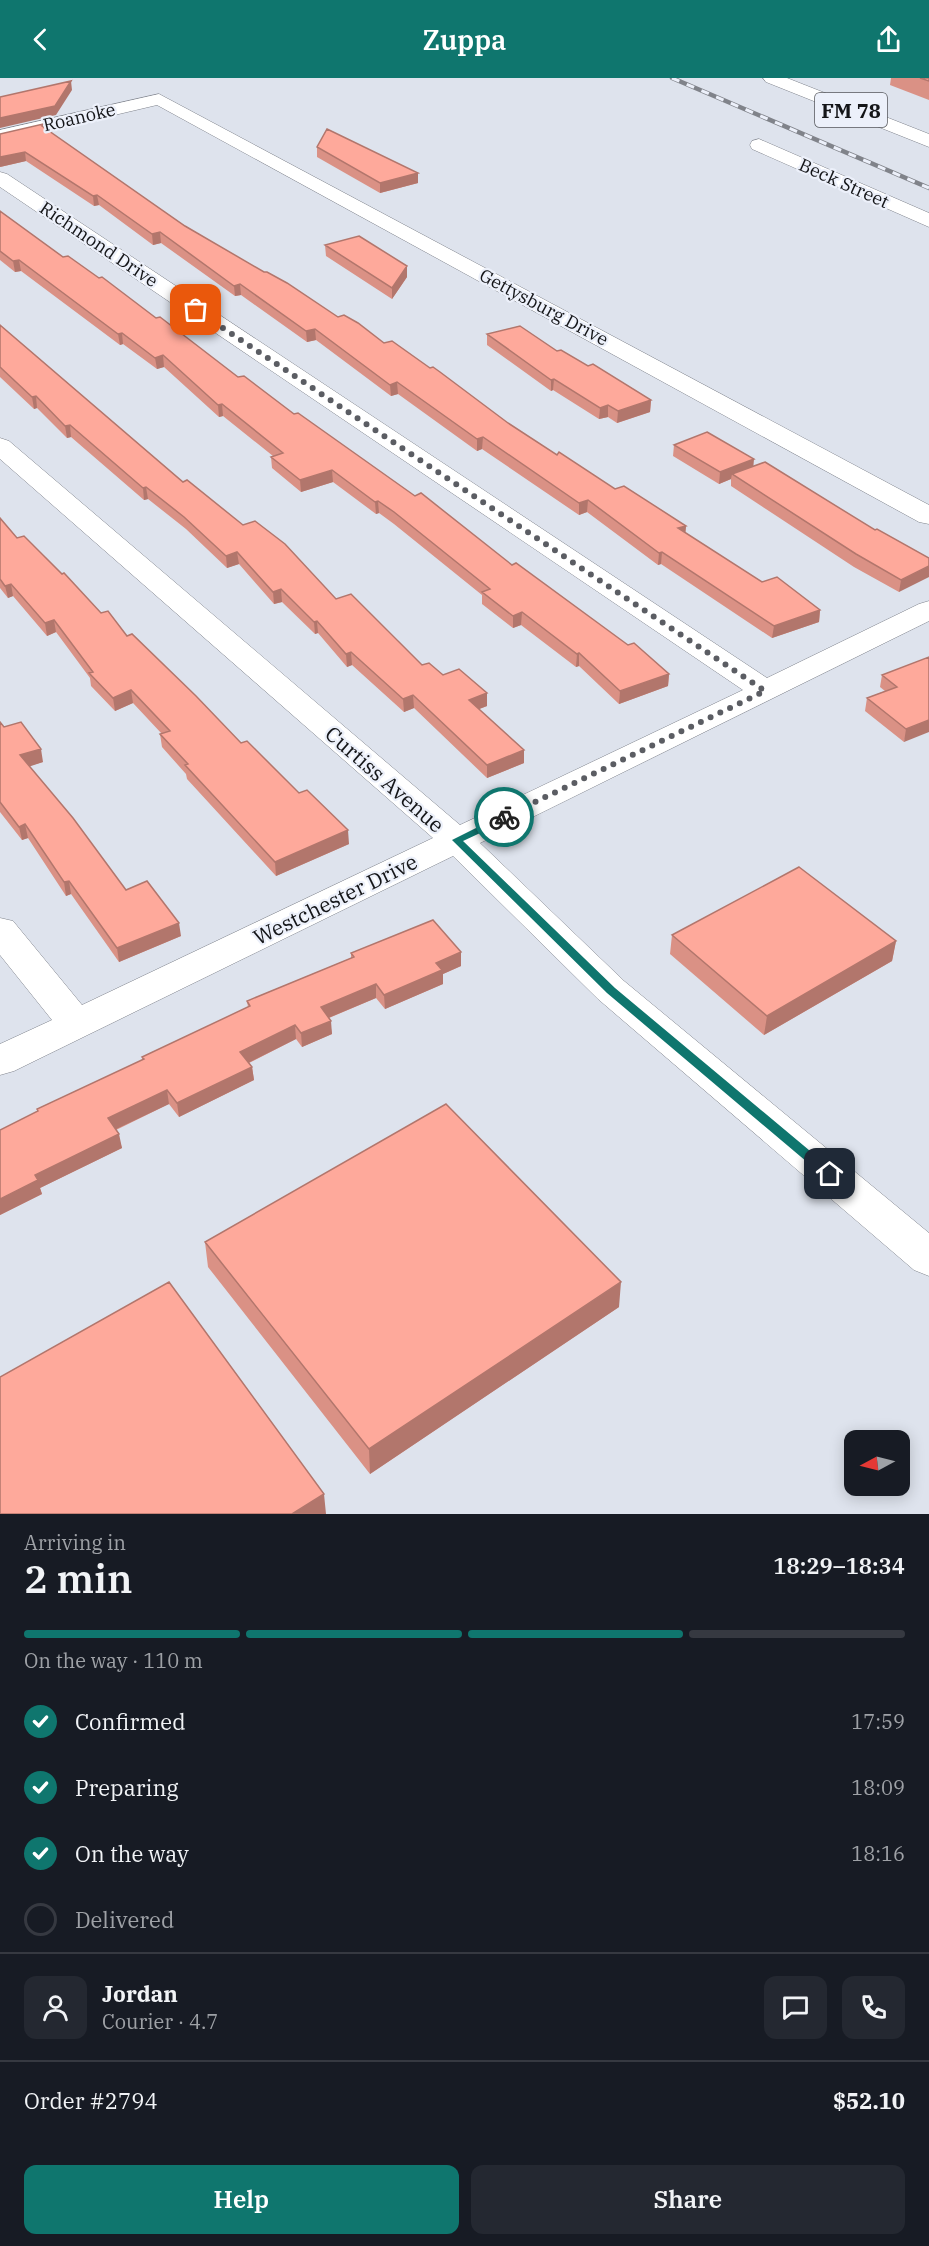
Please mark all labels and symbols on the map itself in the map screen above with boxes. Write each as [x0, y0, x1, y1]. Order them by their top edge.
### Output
road number: FM 78 [815, 93, 887, 127]
street label: Roanoke [41, 98, 117, 136]
street label: Beck Street [795, 153, 893, 213]
street label: Richmond Drive [36, 196, 162, 292]
street label: Gettysburg Drive [476, 263, 612, 351]
pin [170, 284, 221, 335]
street label: Curtiss Avenue [320, 719, 450, 839]
courier [474, 787, 534, 847]
street label: Westchester Drive [248, 847, 422, 951]
pin [804, 1148, 855, 1199]
north arrow [844, 1430, 910, 1496]

